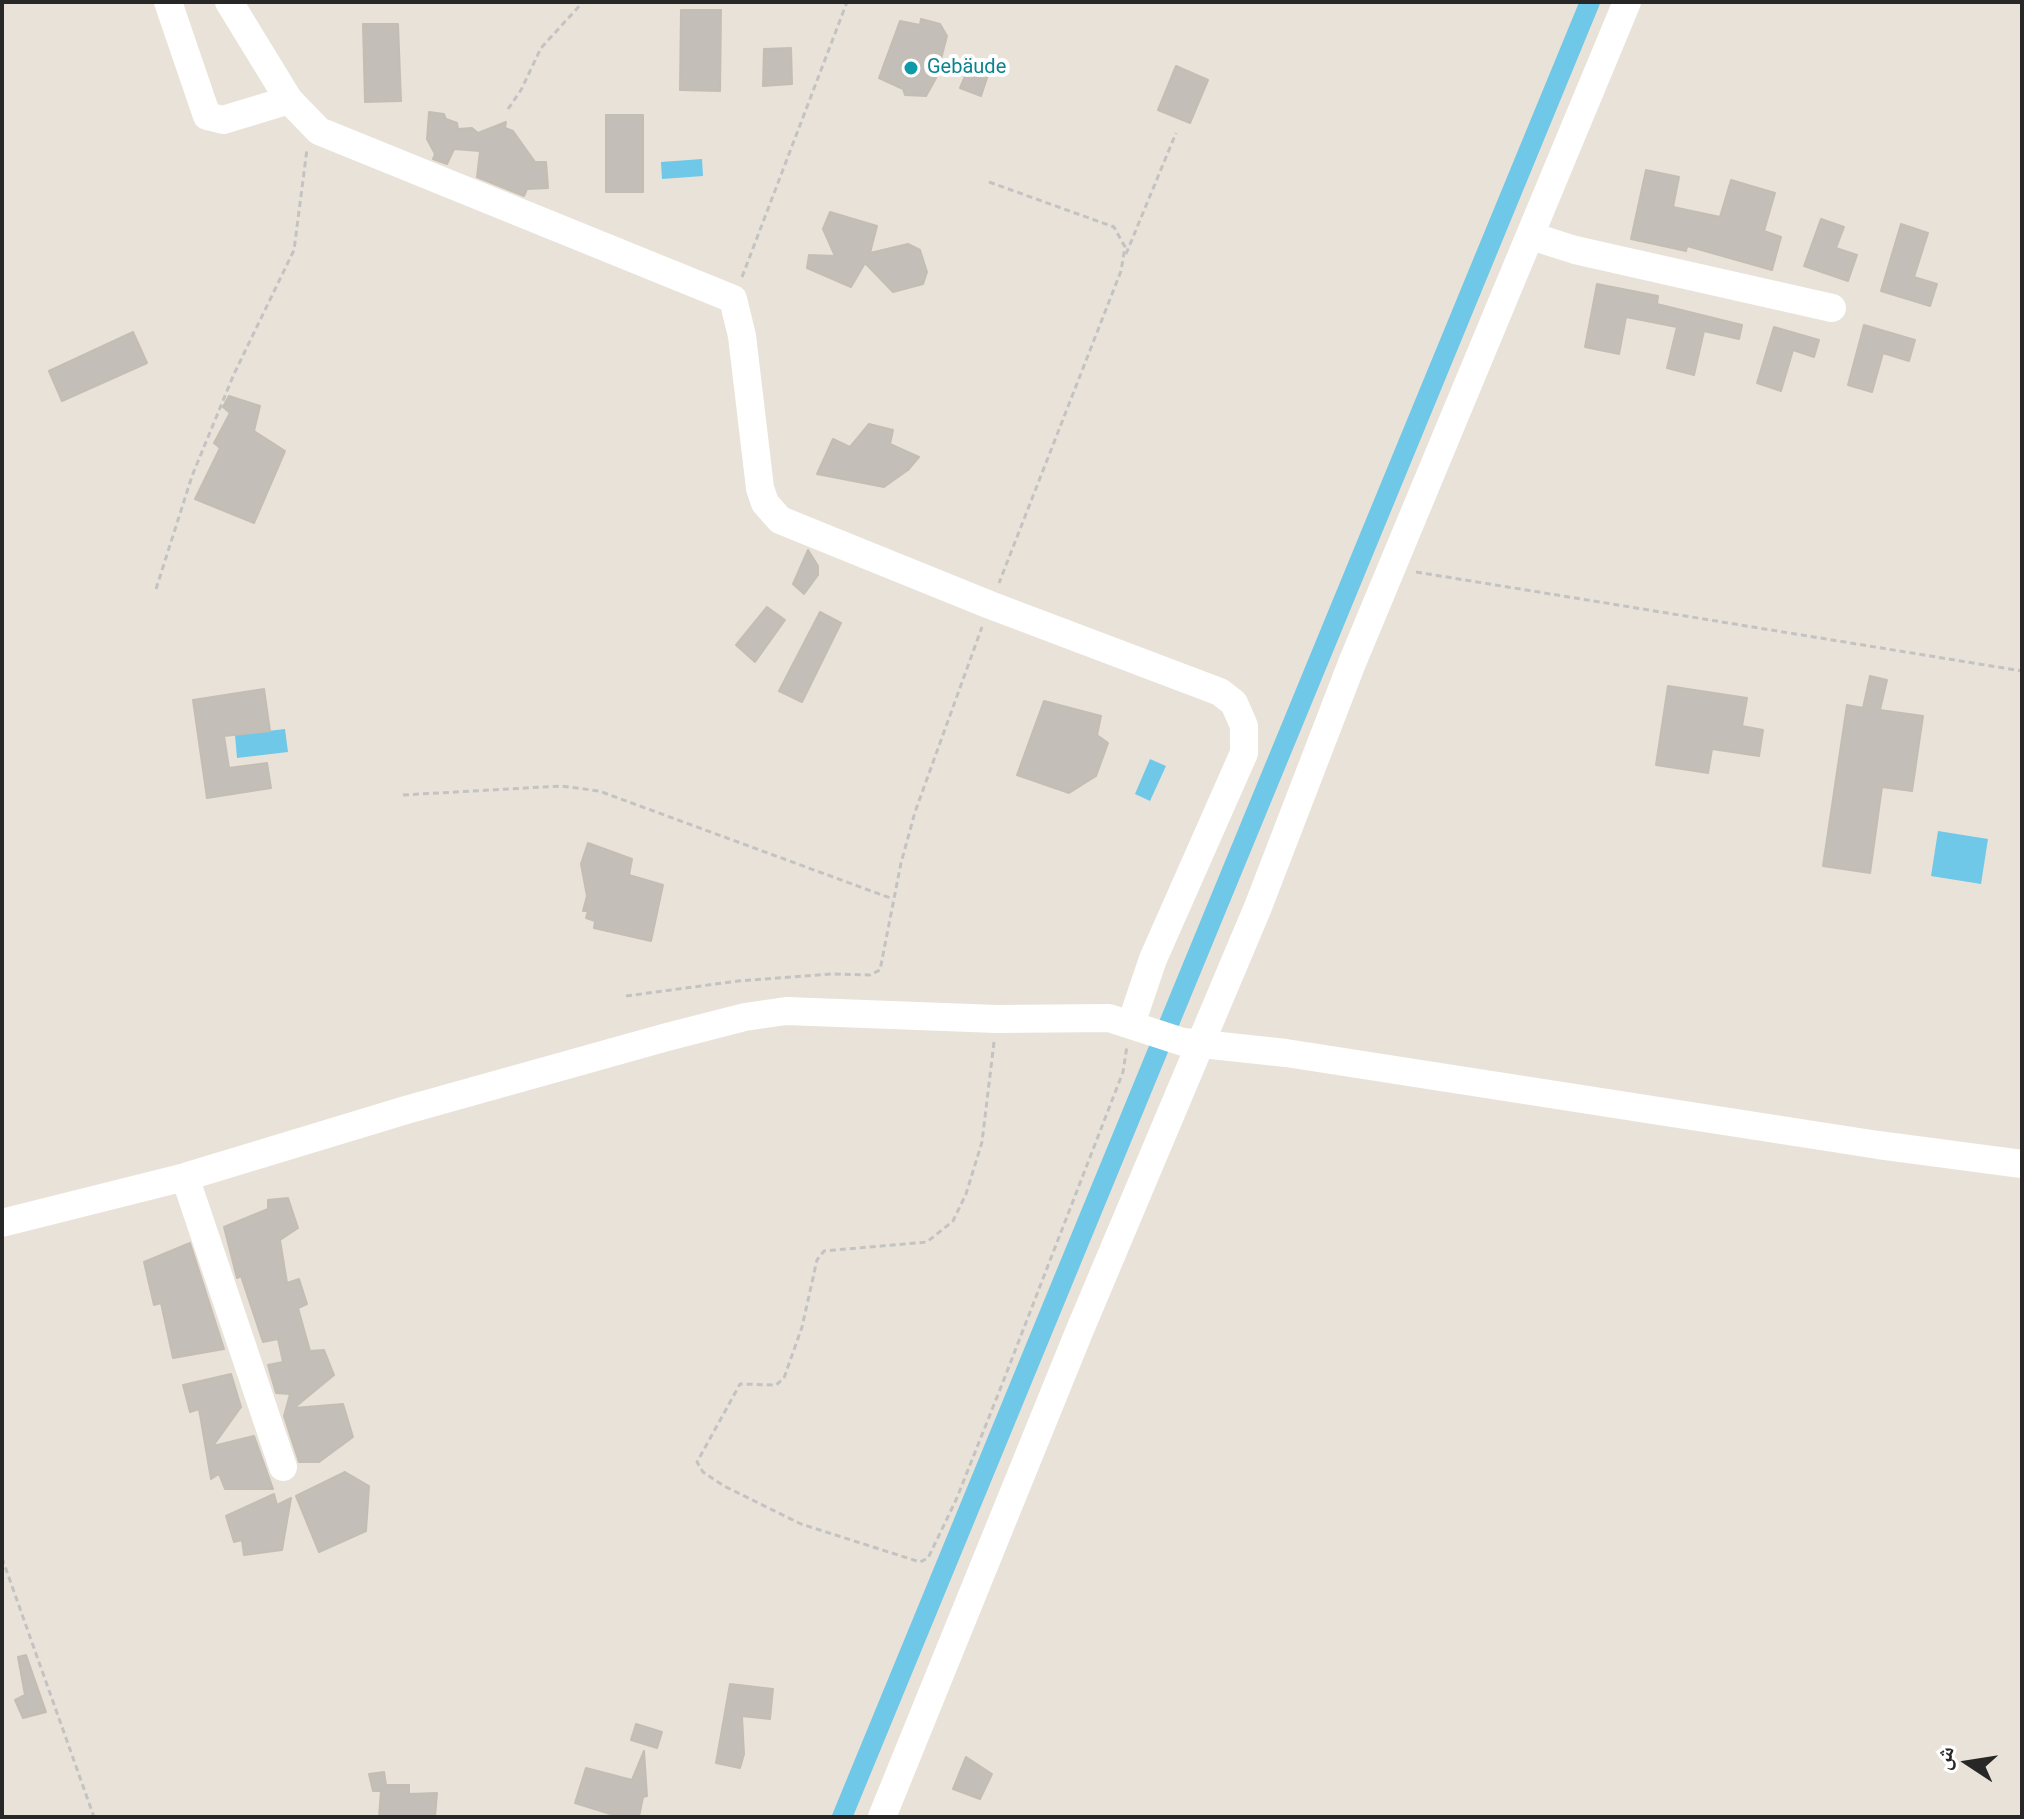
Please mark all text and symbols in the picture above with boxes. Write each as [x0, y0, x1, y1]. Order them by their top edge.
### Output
place label: Gebäude [927, 56, 1006, 80]
marker: Gebäude [902, 59, 920, 77]
north arrow [1928, 1723, 2008, 1803]
text: ش [1929, 1744, 1959, 1772]

